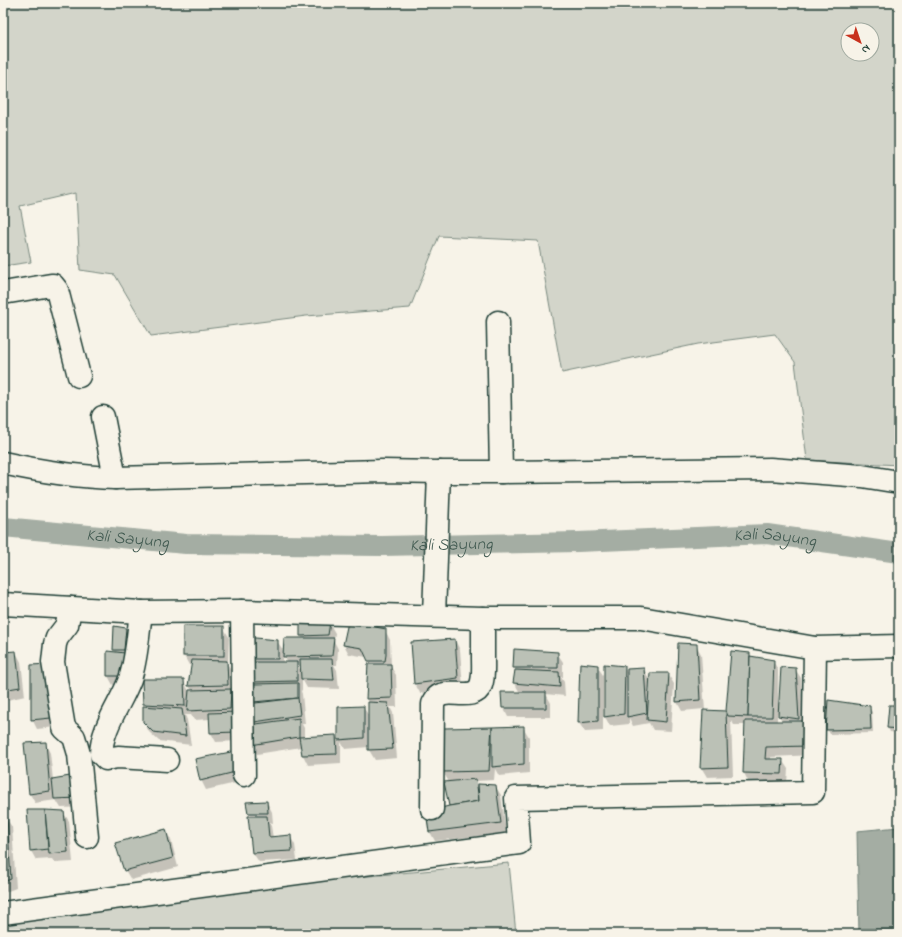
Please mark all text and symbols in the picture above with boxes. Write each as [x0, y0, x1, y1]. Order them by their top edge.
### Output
north arrow [840, 22, 880, 62]
text: N [858, 40, 874, 57]
water label: Kali Sayung [733, 521, 818, 554]
water label: Kali Sayung [85, 522, 170, 556]
water label: Kali Sayung [409, 531, 493, 558]

